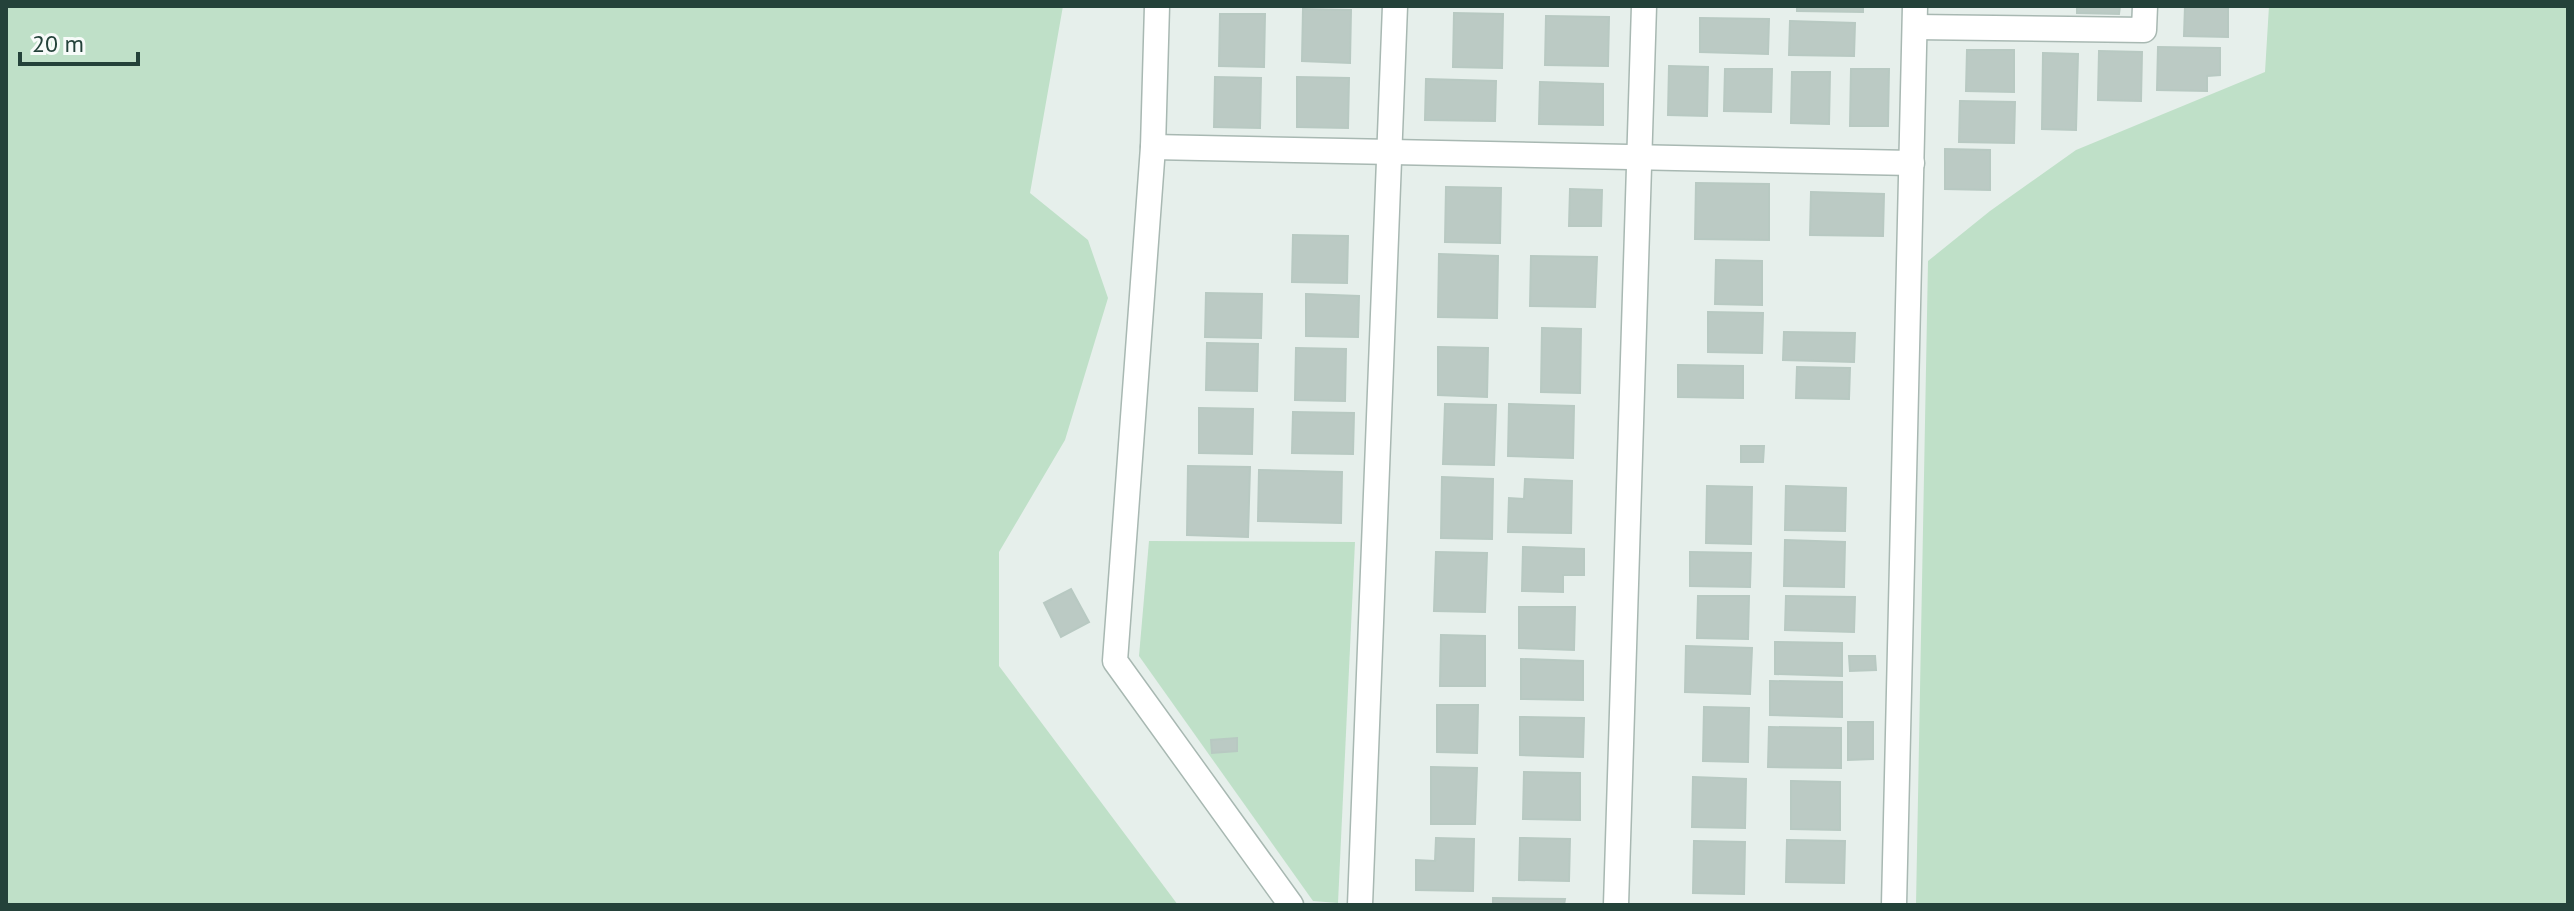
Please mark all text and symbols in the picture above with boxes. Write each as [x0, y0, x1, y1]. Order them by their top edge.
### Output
scale bar [20, 16, 138, 66]
text: 20 m [32, 28, 84, 59]

